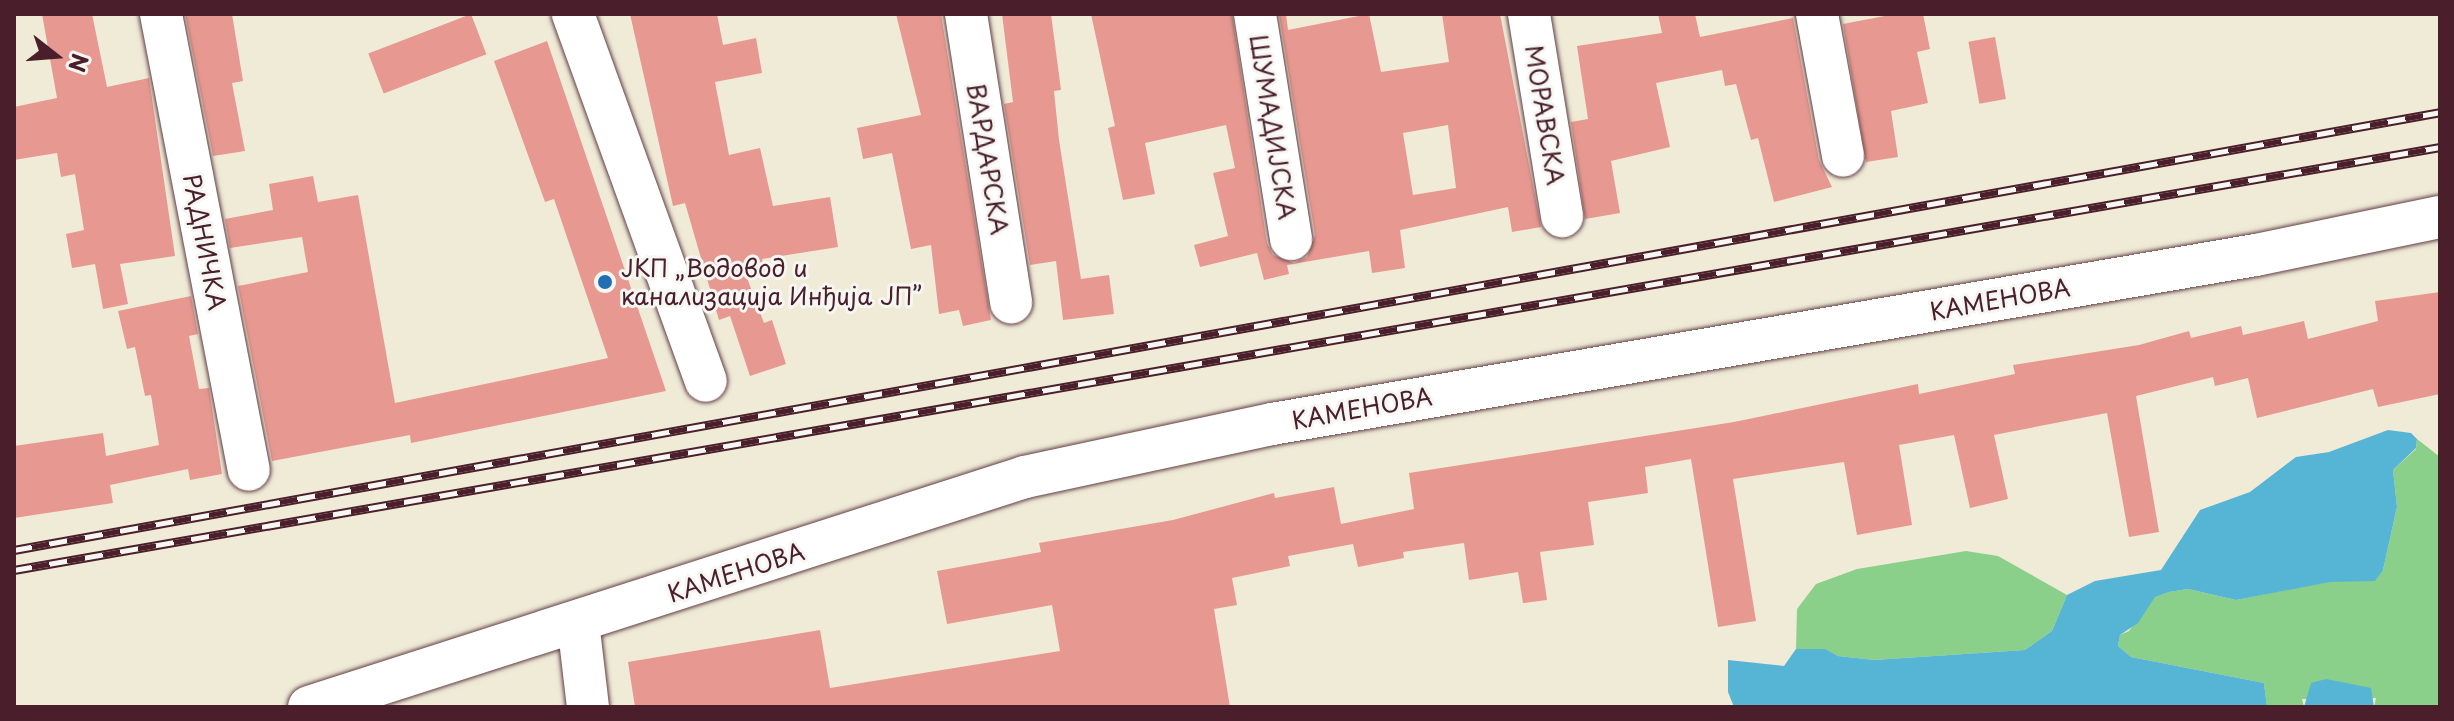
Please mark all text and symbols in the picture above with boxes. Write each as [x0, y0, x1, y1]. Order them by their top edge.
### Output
north arrow [16, 16, 96, 96]
street label: ШУМАДИЈСКА [1244, 32, 1302, 222]
street label: МОРАВСКА [1520, 43, 1570, 187]
text: N [61, 50, 98, 76]
street label: ВАРДАРСКА [962, 81, 1014, 237]
street label: РАДНИЧКА [178, 172, 232, 312]
place label: ЈКП „Водовод и канализација Инђија ЈП” [621, 254, 924, 310]
street label: КАМЕНОВА [1928, 272, 2072, 326]
marker: ЈКП „Водовод и канализација Инђија ЈП” [596, 273, 614, 291]
street label: КАМЕНОВА [1290, 381, 1434, 435]
street label: КАМЕНОВА [664, 536, 808, 608]

